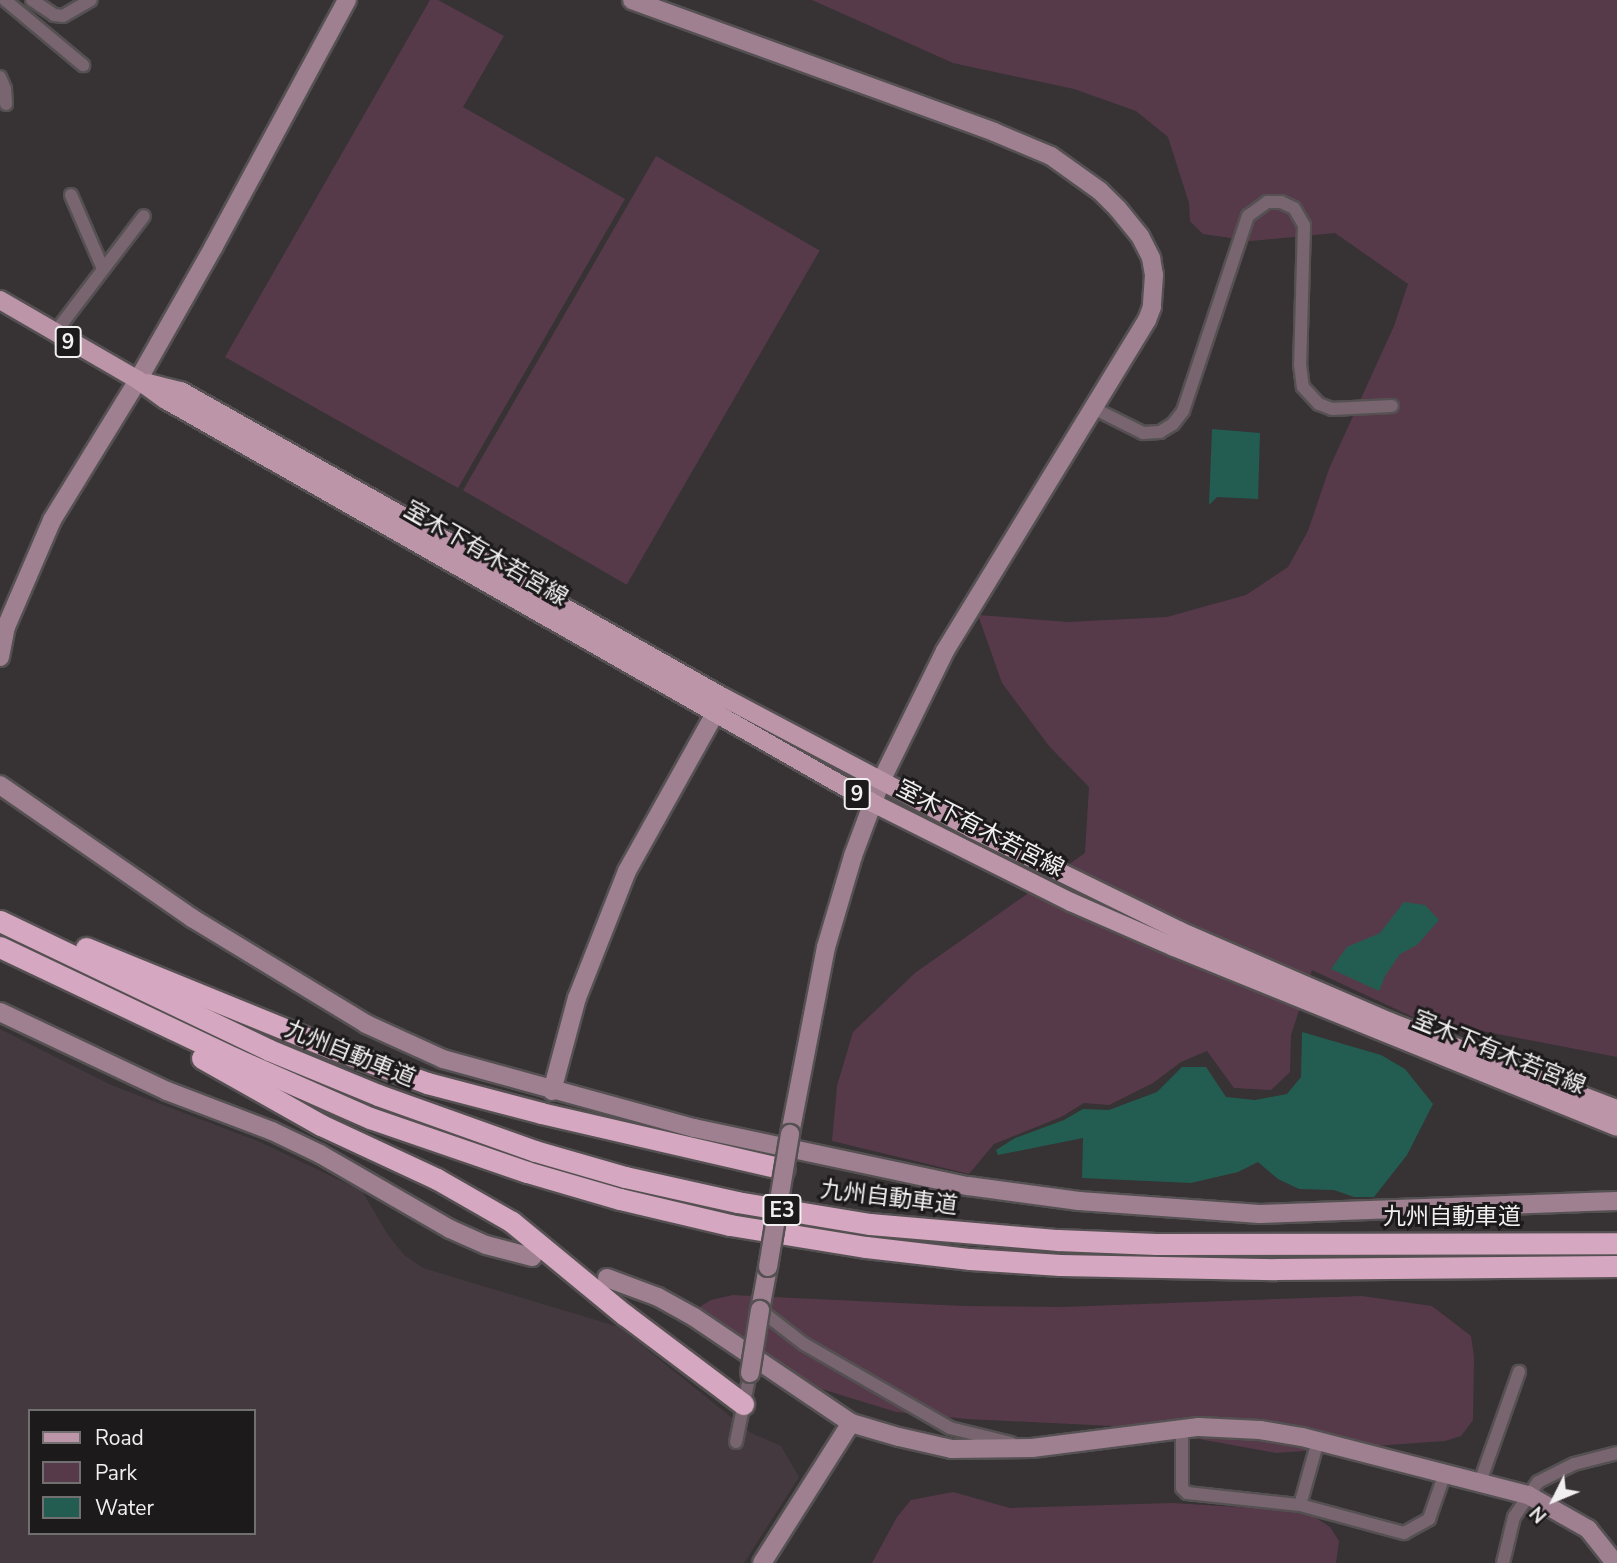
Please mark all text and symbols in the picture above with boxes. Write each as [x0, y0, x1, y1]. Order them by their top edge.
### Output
road number: 9 [54, 324, 82, 360]
street label: 室木下有木若宮線 [399, 496, 573, 612]
street label: 室木下有木若宮線 [892, 775, 1068, 883]
road number: 9 [843, 776, 871, 812]
street label: 室木下有木若宮線 [1409, 1006, 1589, 1100]
street label: 九州自動車道 [281, 1015, 419, 1093]
street label: 九州自動車道 [819, 1176, 959, 1220]
road number: E3 [761, 1192, 803, 1228]
street label: 九州自動車道 [1383, 1203, 1521, 1231]
legend [28, 1409, 256, 1535]
text: Road [95, 1424, 144, 1452]
text: Park [95, 1459, 137, 1487]
north arrow [1519, 1465, 1589, 1535]
text: Water [95, 1494, 154, 1522]
text: N [1524, 1500, 1553, 1528]

